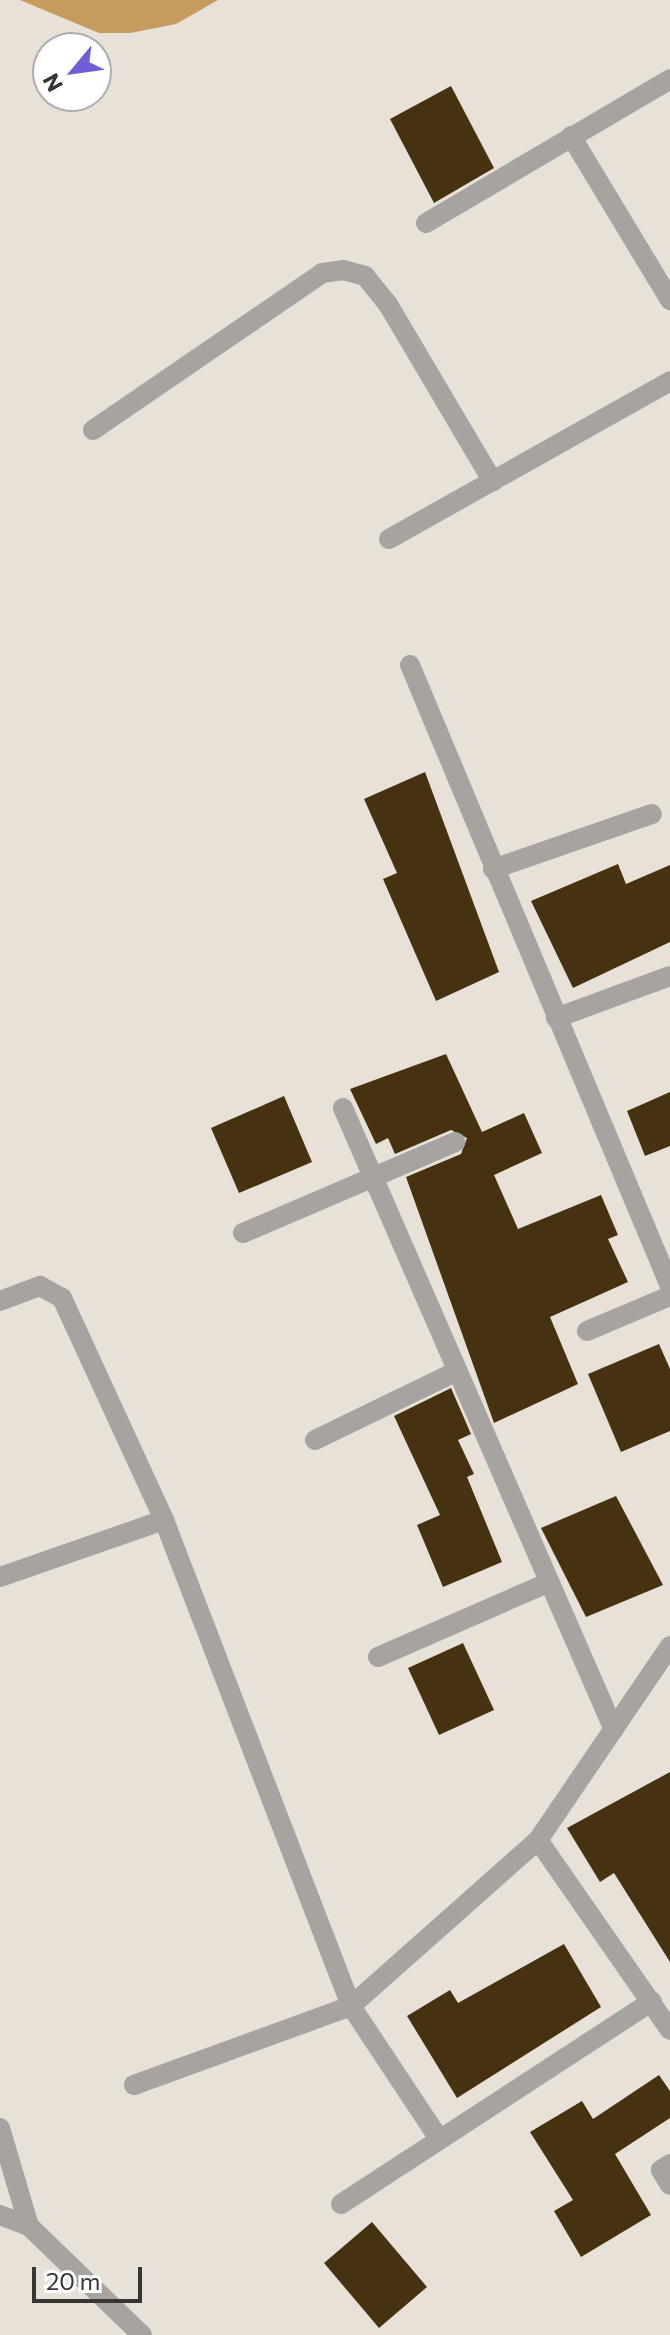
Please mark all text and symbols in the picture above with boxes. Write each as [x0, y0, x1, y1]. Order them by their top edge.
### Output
north arrow [32, 32, 112, 112]
text: N [37, 69, 68, 97]
scale bar [36, 2251, 146, 2301]
text: 20 m [46, 2266, 100, 2295]

